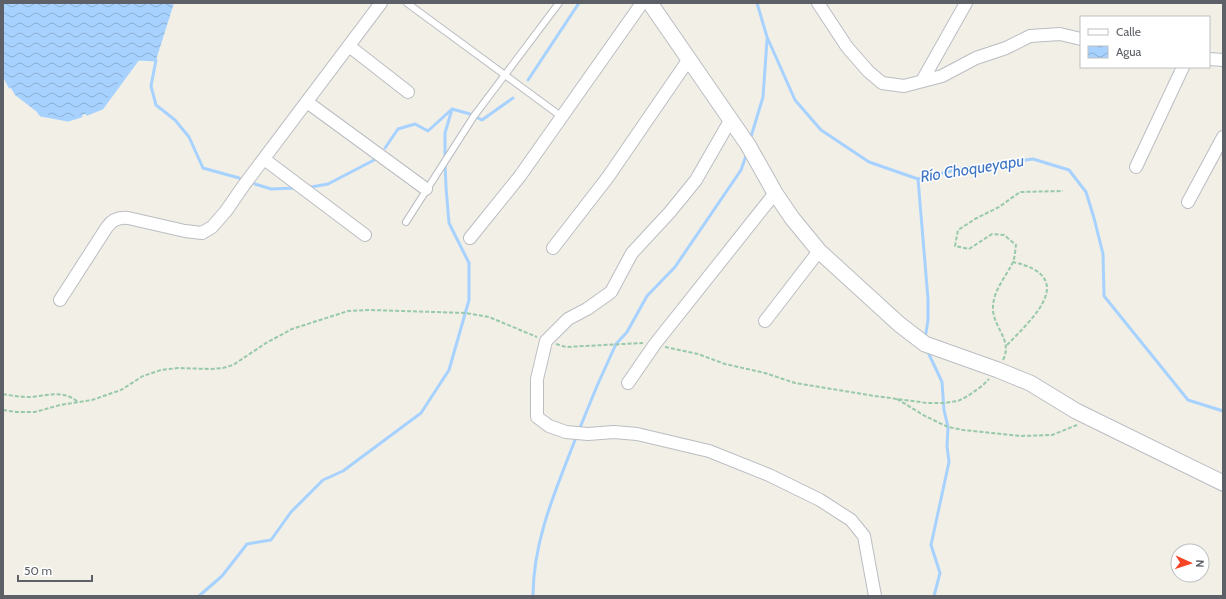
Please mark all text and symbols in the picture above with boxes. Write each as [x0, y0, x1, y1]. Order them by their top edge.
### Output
legend [1080, 16, 1210, 68]
text: Calle [1116, 24, 1141, 39]
text: Agua [1116, 44, 1142, 59]
water label: Río Choqueyapu [919, 151, 1025, 186]
north arrow [1170, 543, 1210, 583]
scale bar [18, 557, 92, 583]
text: N [1193, 559, 1207, 568]
text: 50 m [24, 563, 52, 578]

